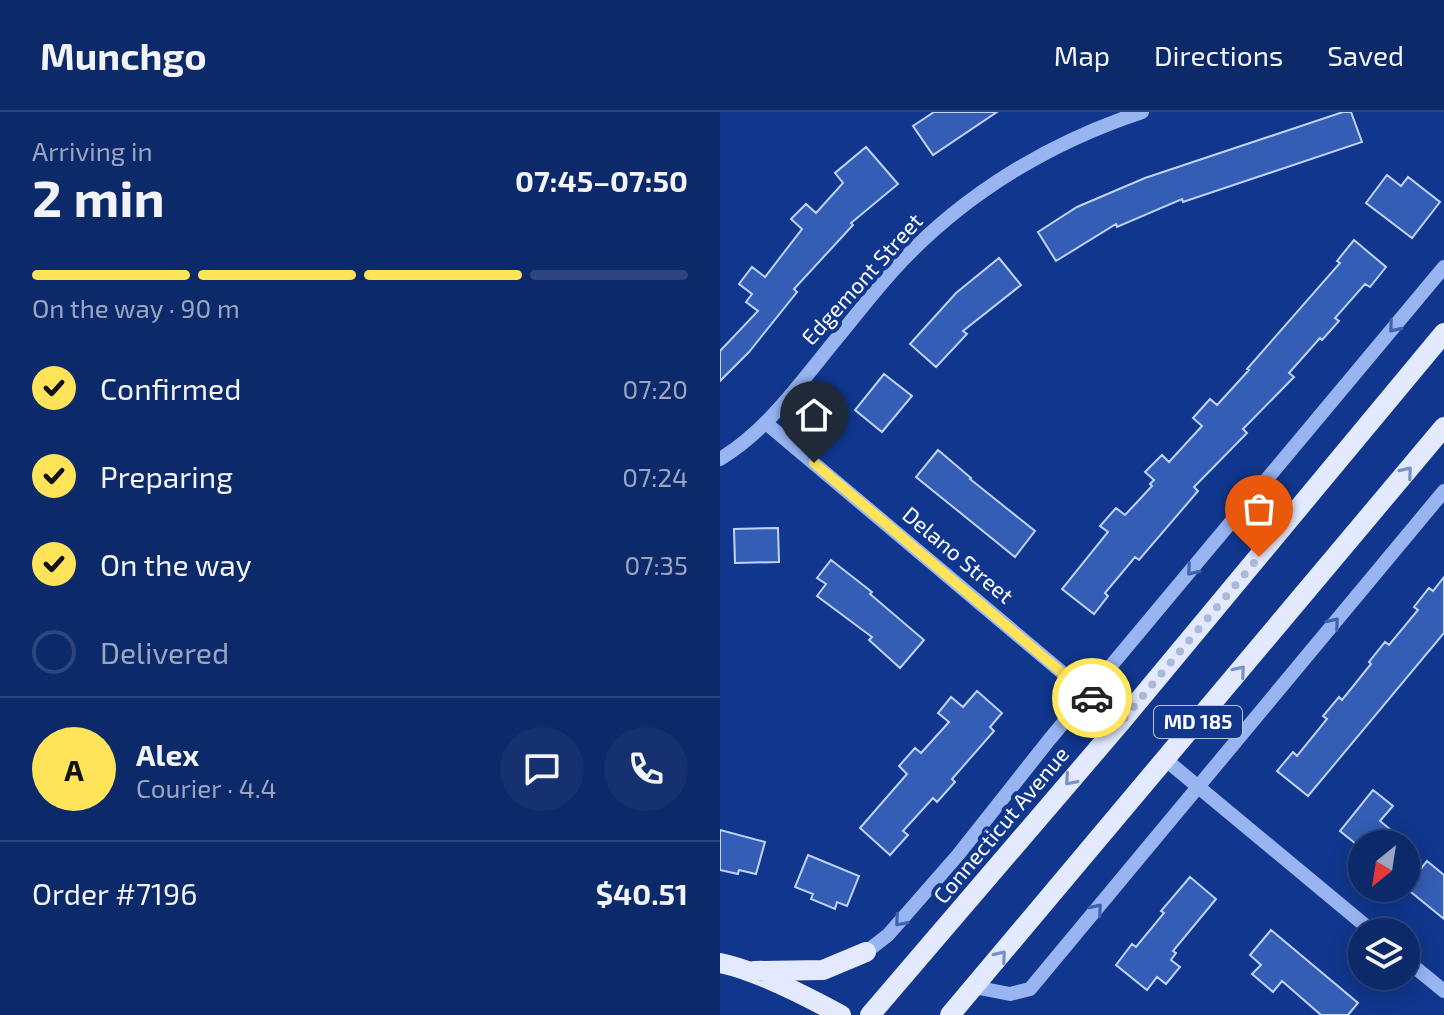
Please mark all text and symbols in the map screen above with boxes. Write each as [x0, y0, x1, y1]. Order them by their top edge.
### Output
text: Munchgo [40, 32, 207, 78]
text: Map [1054, 38, 1110, 72]
text: Directions [1154, 38, 1283, 72]
text: Saved [1327, 38, 1404, 72]
text: Arriving in [32, 135, 153, 166]
text: 07:45–07:50 [515, 162, 688, 198]
text: 2 min [32, 165, 165, 227]
street label: Edgemont Street [795, 207, 927, 349]
text: On the way · 90 m [32, 292, 240, 323]
one-way arrow [1389, 318, 1404, 333]
icon: check [32, 366, 76, 410]
text: Confirmed [100, 370, 241, 406]
text: 07:20 [623, 373, 688, 404]
pin [780, 381, 848, 463]
icon: home [792, 393, 836, 437]
icon: check [32, 454, 76, 498]
text: Preparing [100, 458, 233, 494]
text: 07:24 [622, 461, 688, 492]
one-way arrow [1397, 466, 1412, 481]
pin [1225, 475, 1293, 557]
icon: bag [1237, 487, 1281, 531]
street label: Delano Street [898, 500, 1019, 608]
icon: check [32, 542, 76, 586]
text: On the way [100, 546, 252, 582]
text: 07:35 [624, 549, 688, 580]
one-way arrow [1187, 561, 1202, 575]
one-way arrow [1324, 617, 1339, 632]
text: Delivered [100, 634, 229, 670]
courier [1052, 658, 1132, 738]
one-way arrow [1230, 666, 1245, 680]
icon: car [1070, 676, 1114, 720]
road number: MD 185 [1154, 706, 1242, 738]
button: chat [500, 727, 584, 811]
button: phone [604, 727, 688, 811]
text: Alex [136, 736, 199, 772]
street label: Connecticut Avenue [927, 741, 1073, 908]
text: A [64, 751, 84, 787]
one-way arrow [1065, 771, 1080, 786]
text: Courier · 4.4 [136, 772, 277, 803]
north arrow [1348, 830, 1420, 902]
map controls [1348, 830, 1420, 990]
text: Order #7196 [32, 875, 197, 911]
text: $40.51 [596, 875, 688, 911]
one-way arrow [1087, 904, 1102, 918]
one-way arrow [895, 911, 910, 926]
button: layers [1348, 918, 1420, 990]
one-way arrow [991, 950, 1006, 965]

